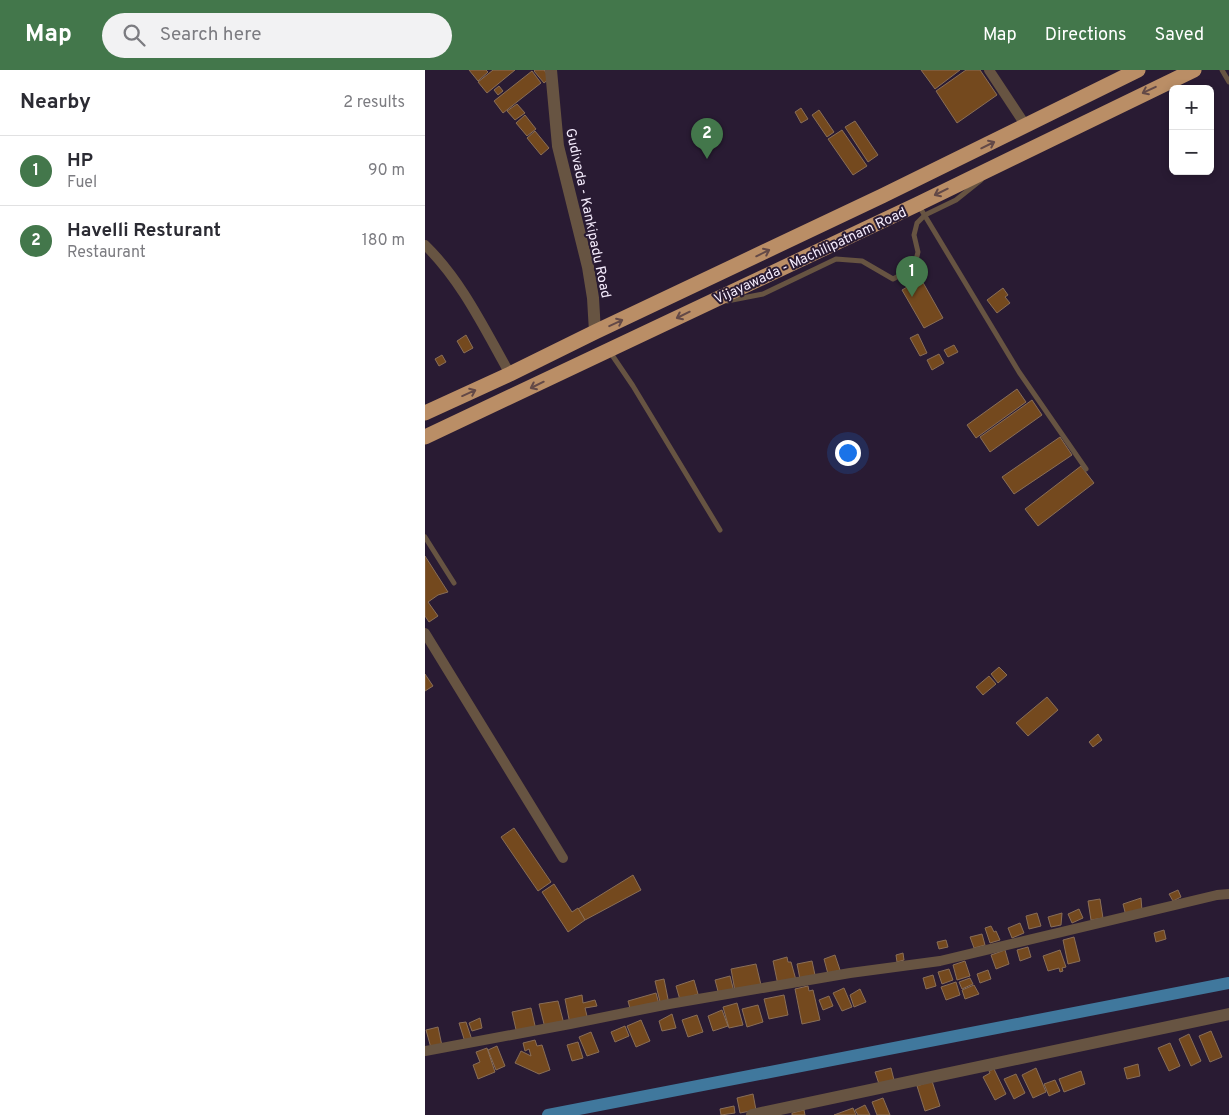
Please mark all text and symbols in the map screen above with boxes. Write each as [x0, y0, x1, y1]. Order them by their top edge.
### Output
search box [102, 13, 452, 58]
text: Map [25, 20, 72, 50]
icon: search [120, 21, 148, 49]
text: Search here [160, 23, 261, 47]
text: Map [983, 24, 1017, 47]
text: Directions [1045, 24, 1127, 47]
text: Saved [1155, 24, 1204, 47]
map controls [1169, 85, 1214, 175]
button: + [1169, 85, 1214, 130]
one-way arrow [1142, 86, 1157, 96]
text: Nearby [20, 89, 91, 116]
text: 2 results [343, 93, 405, 113]
pin: 2 [691, 118, 723, 159]
street label: Gudivada - Kankipadu Road [561, 127, 614, 300]
button: − [1169, 130, 1214, 175]
one-way arrow [980, 140, 995, 149]
text: HP [67, 149, 93, 173]
text: 1 [33, 161, 39, 181]
text: 90 m [368, 161, 405, 181]
text: Fuel [67, 173, 97, 193]
one-way arrow [933, 188, 948, 198]
street label: Vijayawada - Machilipatnam Road [712, 204, 910, 309]
text: Havelli Resturant [67, 219, 221, 243]
text: 2 [31, 231, 41, 251]
text: 180 m [362, 231, 405, 251]
text: Restaurant [67, 243, 146, 263]
one-way arrow [755, 248, 770, 258]
pin: 1 [896, 256, 928, 297]
one-way arrow [676, 311, 691, 320]
one-way arrow [608, 317, 623, 327]
one-way arrow [529, 380, 544, 390]
one-way arrow [461, 388, 476, 397]
your location [835, 440, 861, 466]

